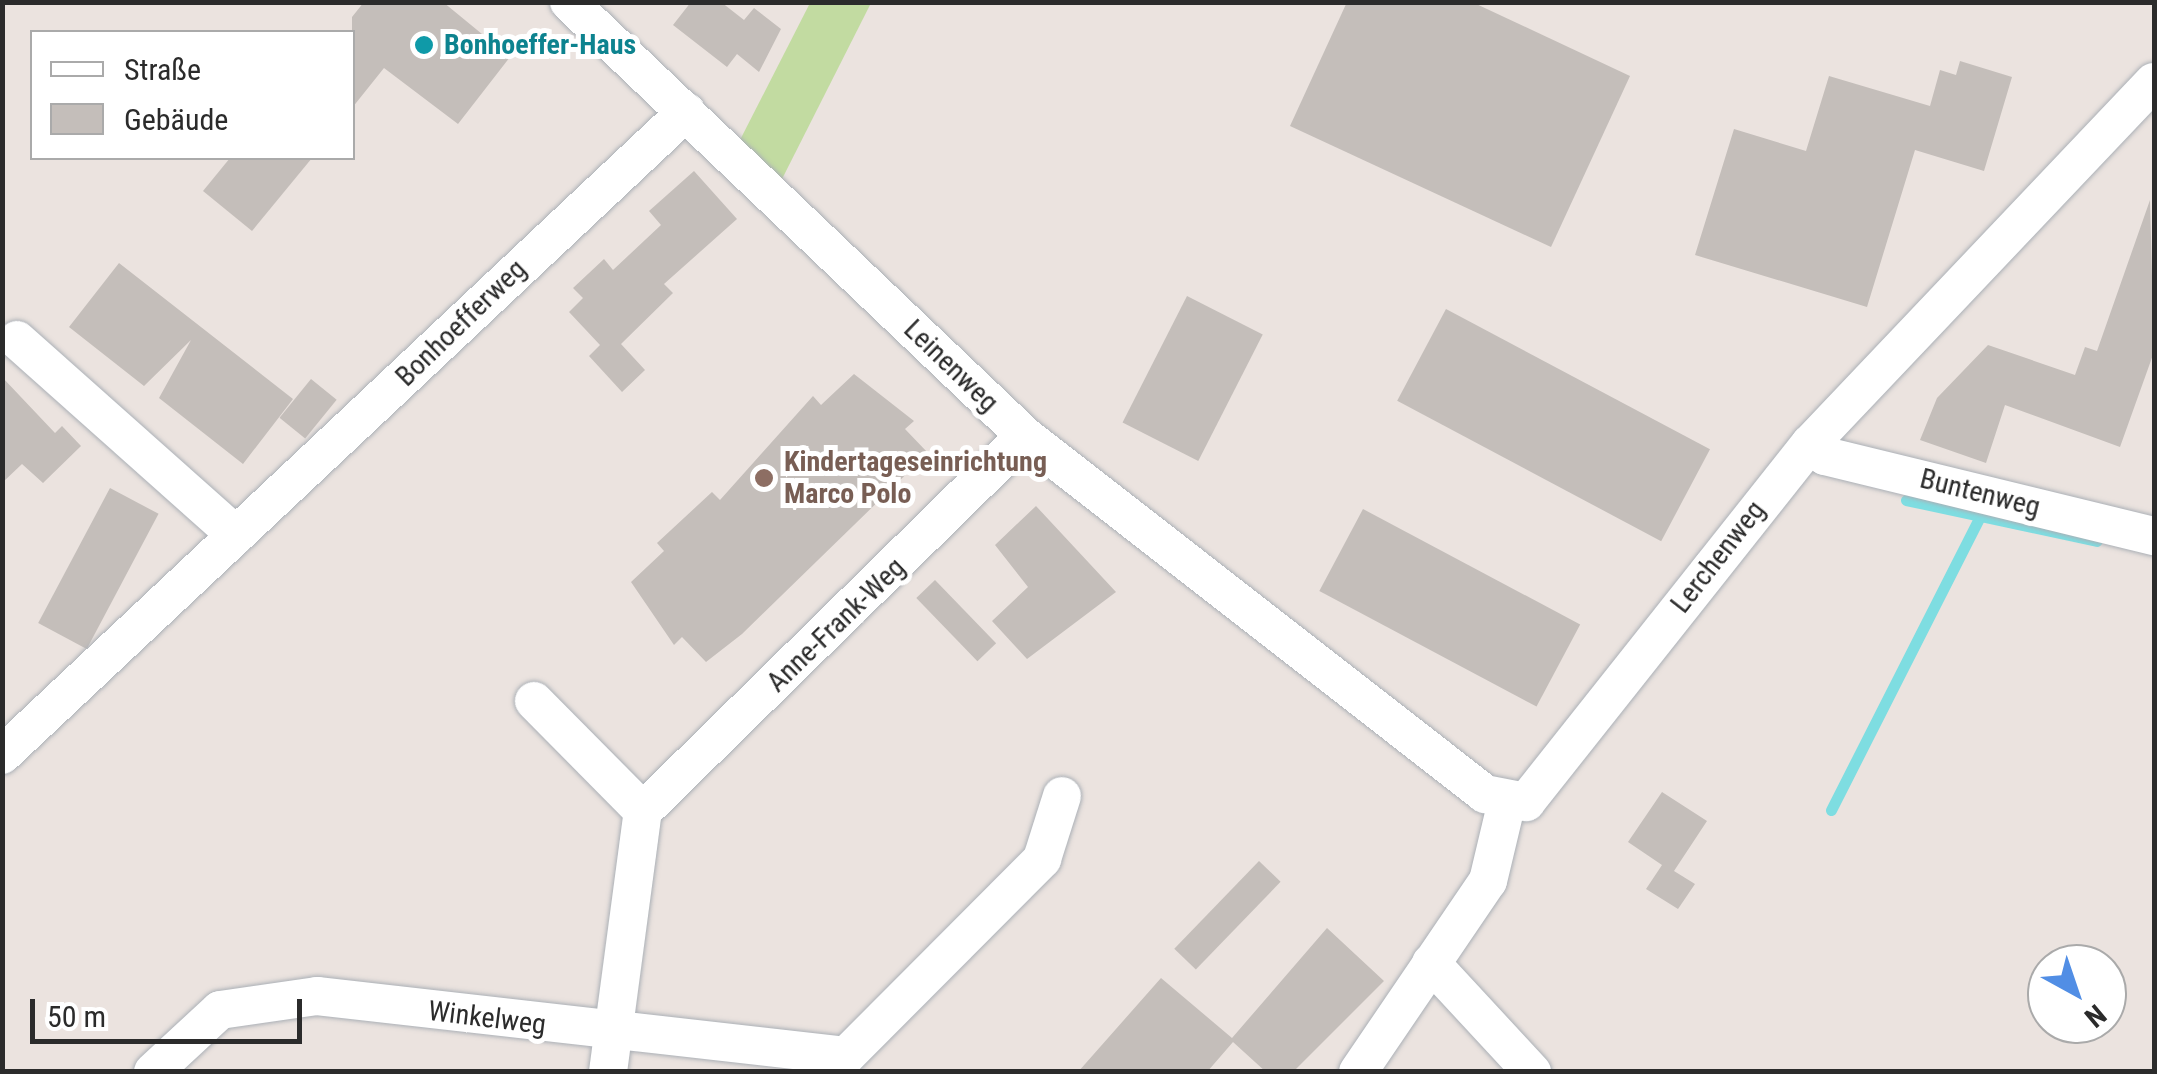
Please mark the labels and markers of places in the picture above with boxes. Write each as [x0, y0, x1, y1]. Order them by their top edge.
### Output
place label: Bonhoeffer-Haus [444, 28, 636, 62]
marker: Bonhoeffer-Haus [413, 34, 435, 56]
place label: Kindertageseinrichtung Marco Polo [784, 445, 1047, 511]
marker: Kindertageseinrichtung Marco Polo [753, 467, 775, 489]

